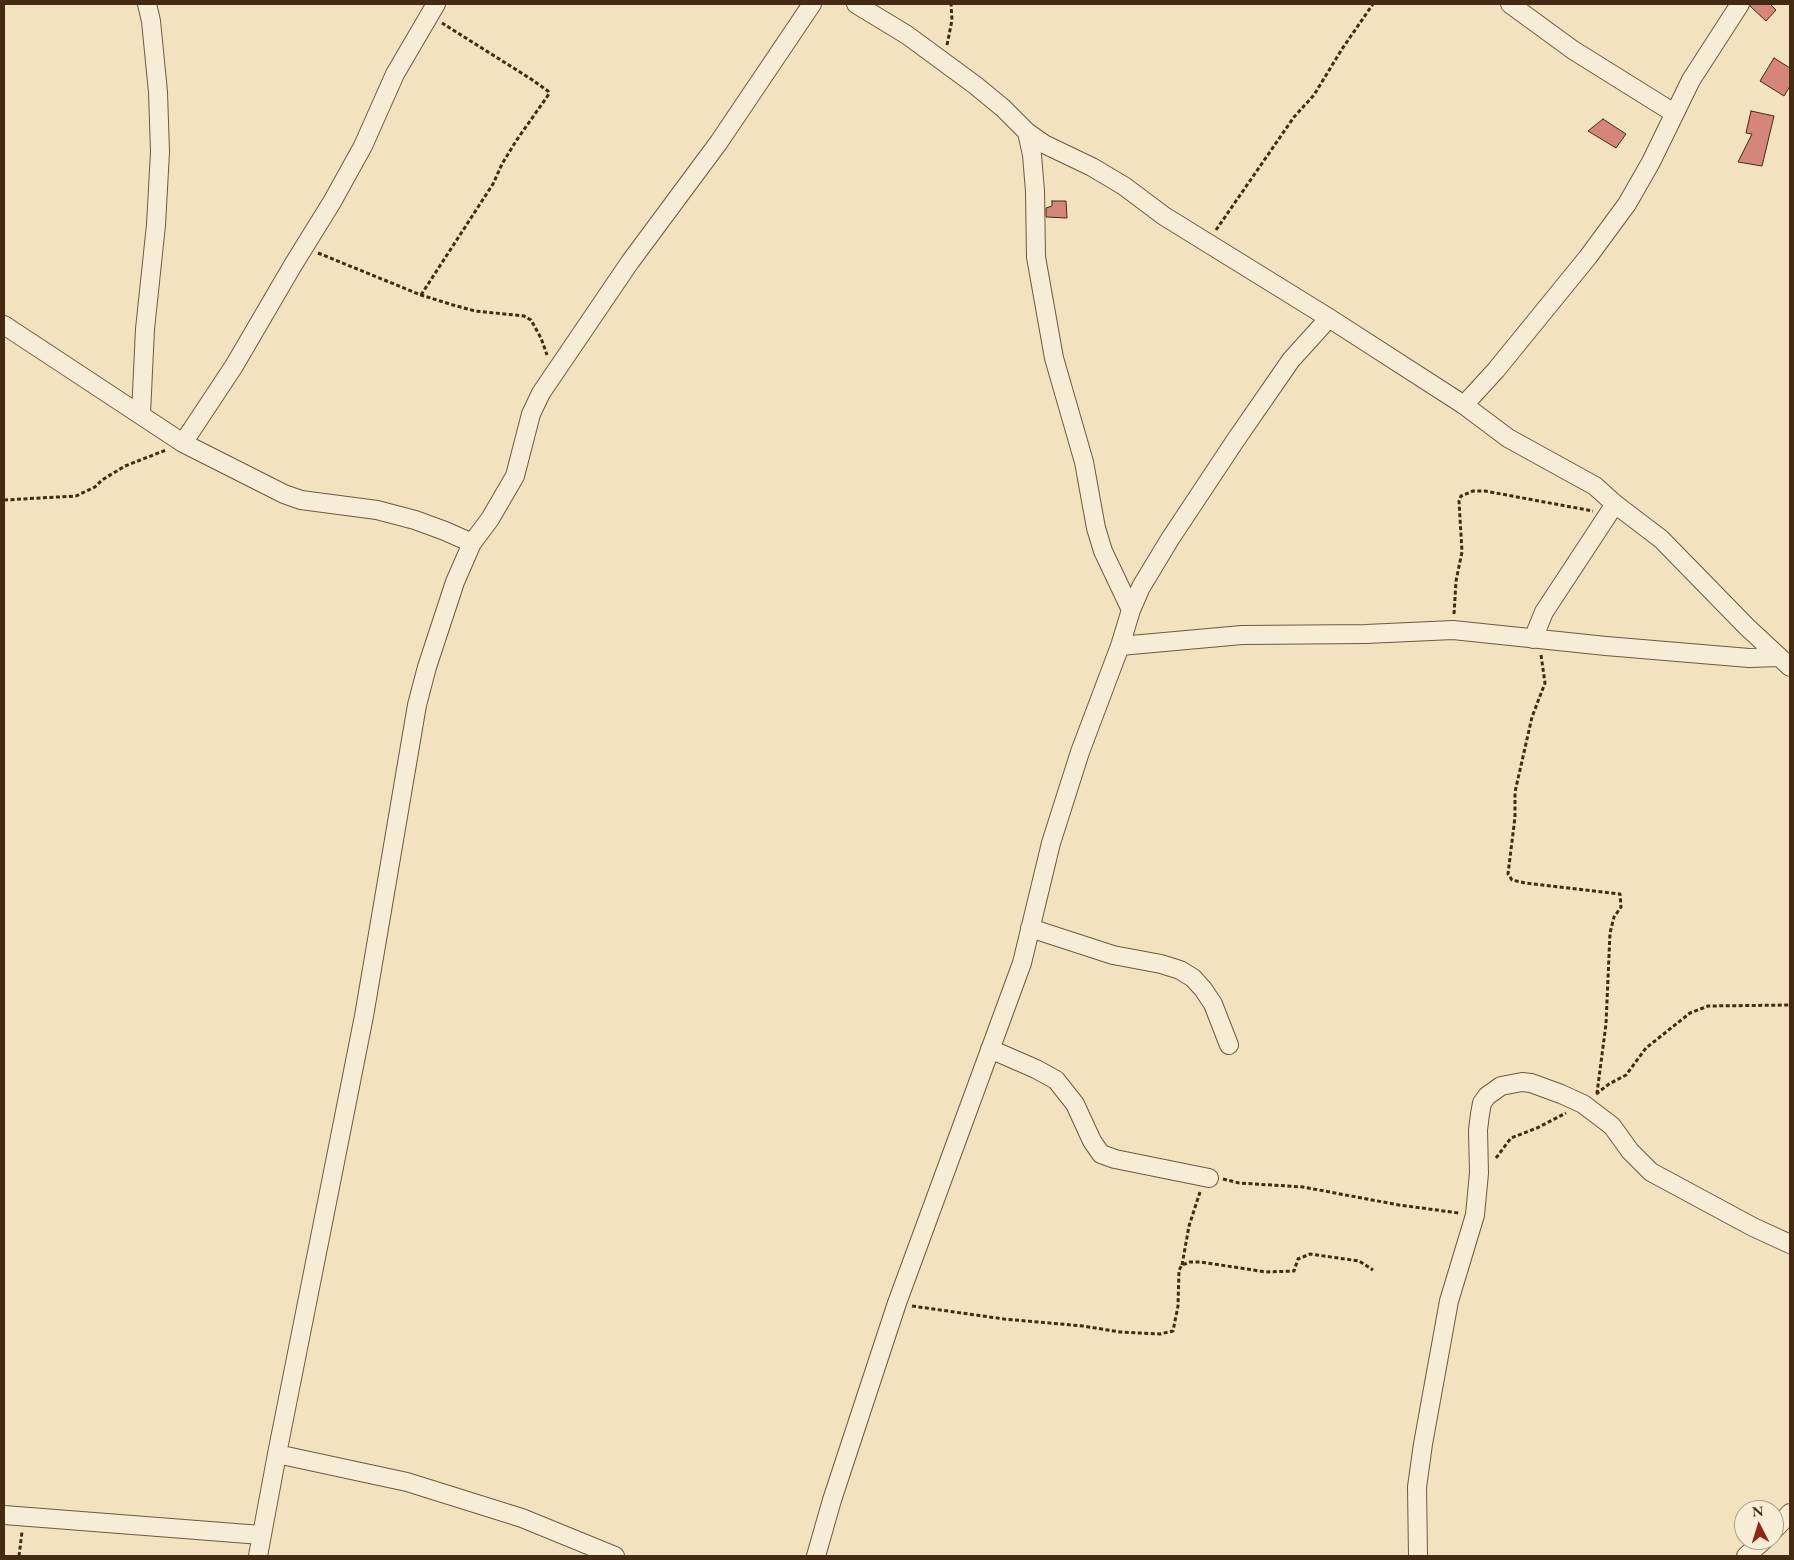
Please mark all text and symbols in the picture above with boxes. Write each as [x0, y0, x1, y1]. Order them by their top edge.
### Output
north arrow [1734, 1500, 1784, 1550]
text: N [1751, 1502, 1764, 1521]

